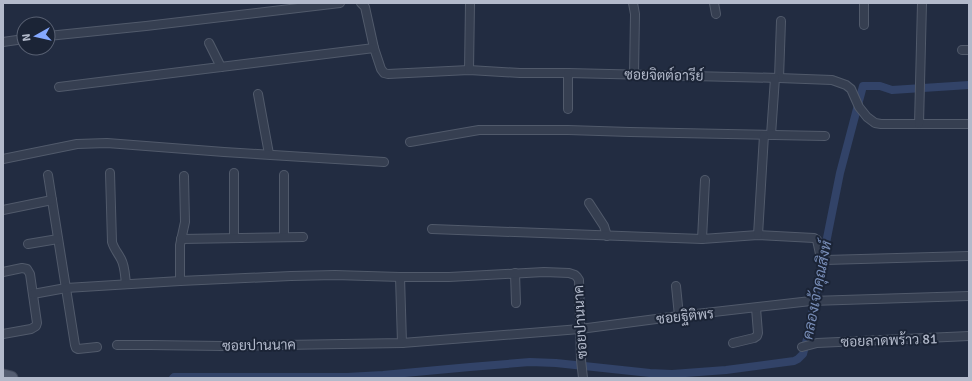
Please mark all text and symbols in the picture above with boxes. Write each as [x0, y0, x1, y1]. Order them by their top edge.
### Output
north arrow [16, 16, 56, 56]
text: N [20, 33, 34, 42]
street label: ซอยจิตต์อารีย์ [624, 65, 704, 85]
water label: คลองเจ้าคุณสิงห์ [798, 237, 838, 341]
street label: ซอยปานนาค [570, 285, 591, 359]
street label: ซอยฐิติพร [655, 305, 715, 328]
street label: ซอยลาดพร้าว 81 [840, 329, 938, 351]
street label: ซอยปานนาค [222, 336, 296, 355]

